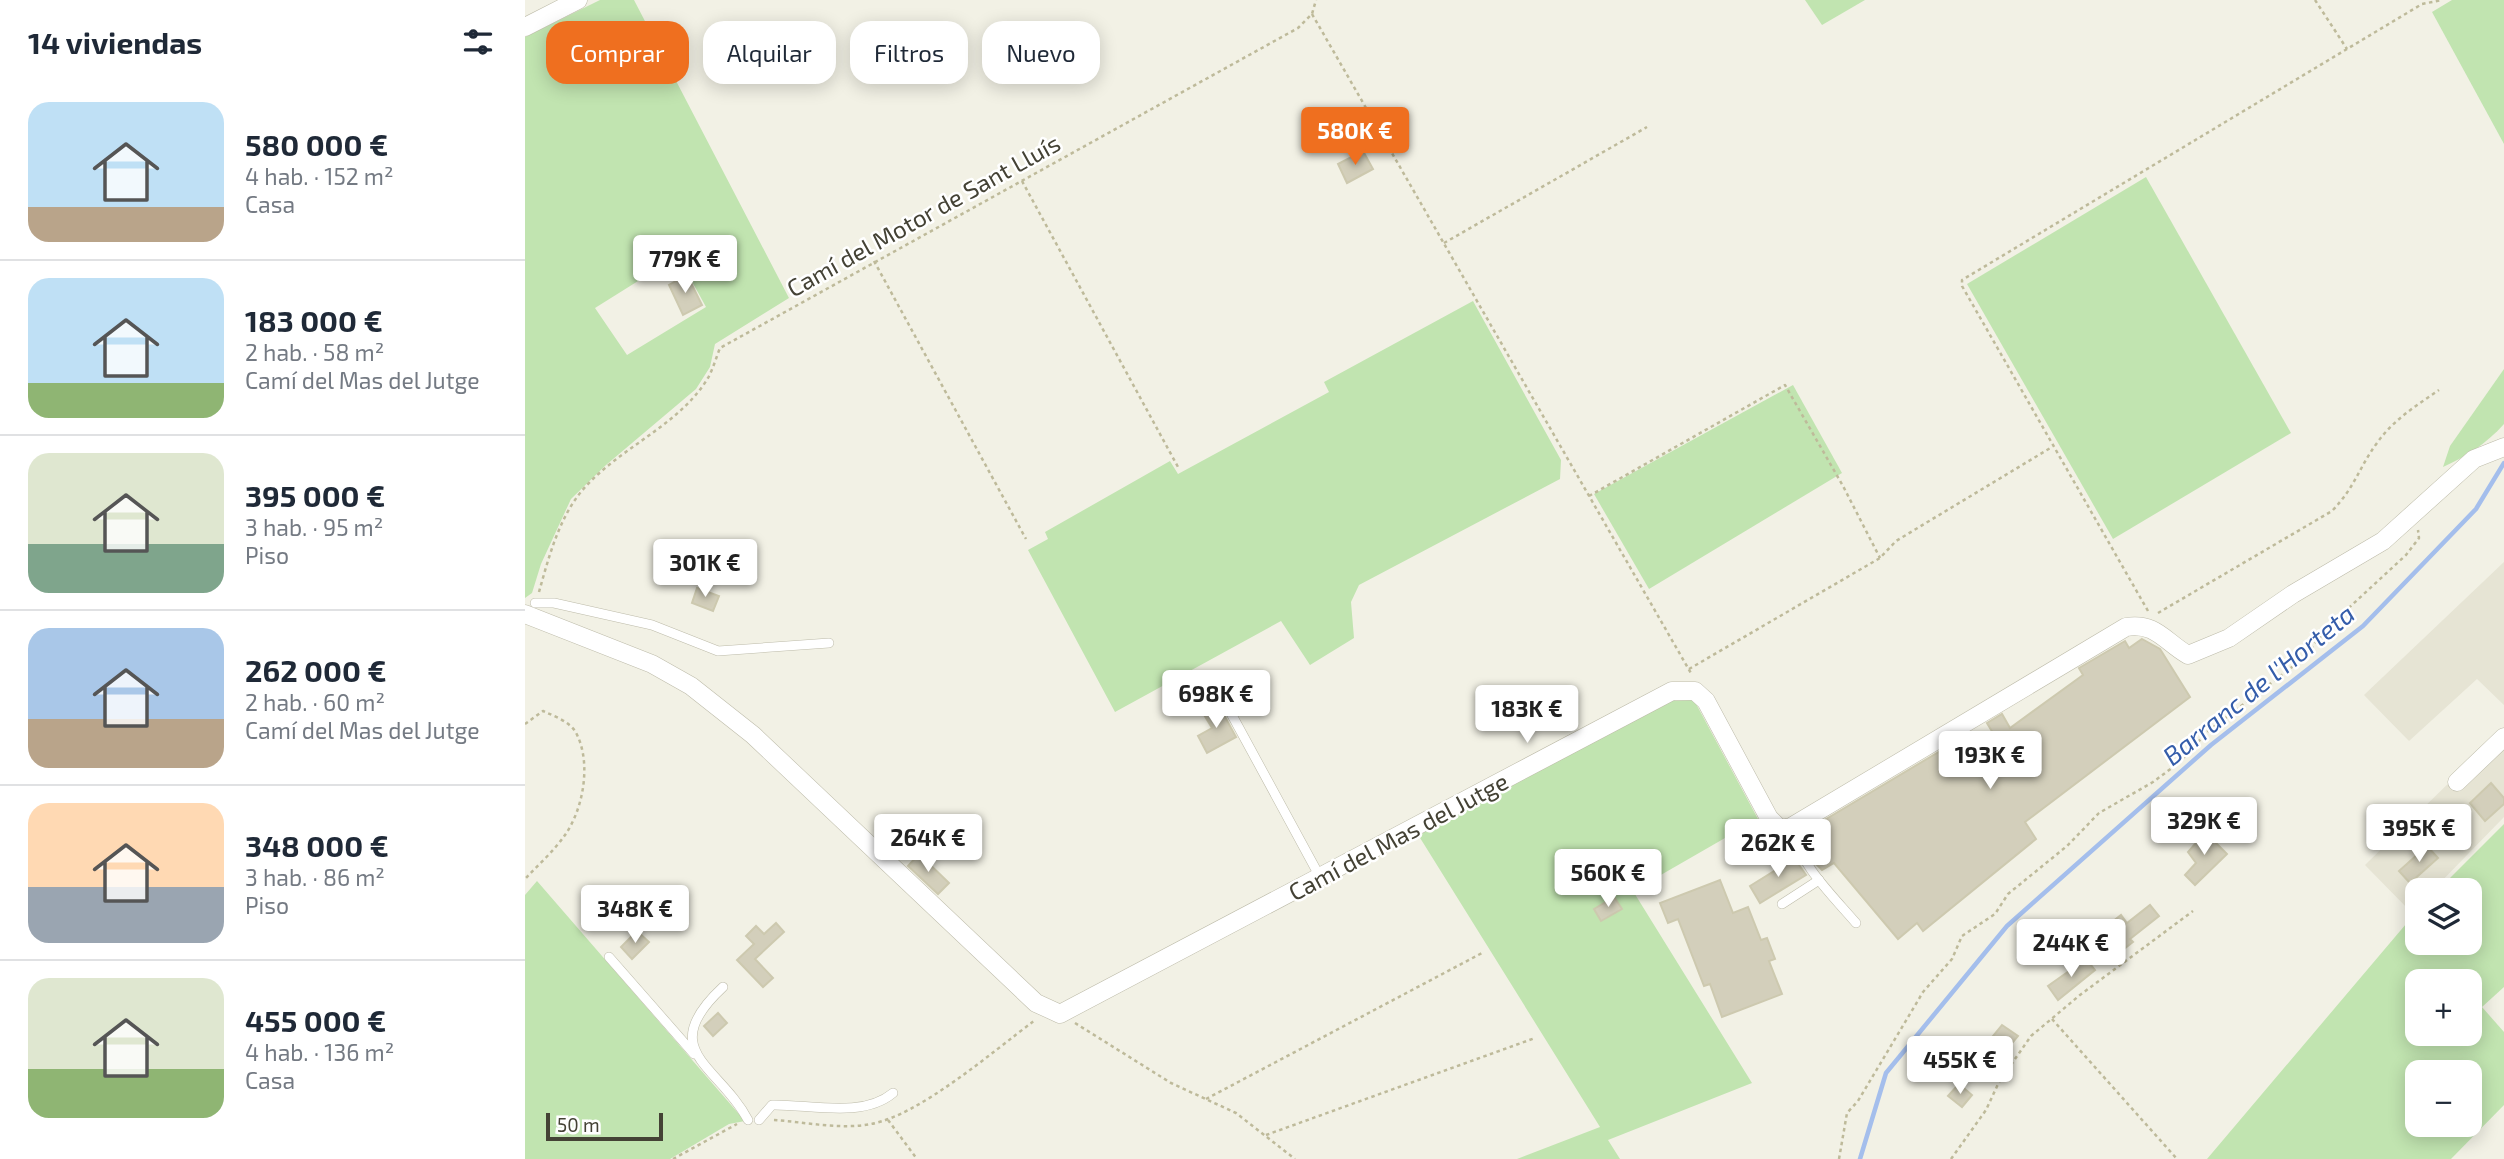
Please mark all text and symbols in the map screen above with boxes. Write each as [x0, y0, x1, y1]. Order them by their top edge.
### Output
chip: Comprar [546, 21, 689, 84]
chip: Alquilar [703, 21, 836, 84]
chip: Filtros [850, 21, 968, 84]
chip: Nuevo [982, 21, 1100, 84]
icon: filters [459, 23, 497, 61]
text: 14 viviendas [28, 24, 202, 60]
pin: 580K € [1298, 108, 1412, 167]
text: 580K € [1317, 116, 1393, 144]
text: 580 000 € [245, 126, 388, 162]
street label: Camí del Motor de Sant Lluís [781, 128, 1065, 302]
icon: home [84, 130, 168, 214]
text: 4 hab. · 152 m² [245, 162, 394, 190]
text: Casa [245, 190, 295, 218]
pin: 779K € [628, 236, 742, 295]
text: 779K € [649, 244, 721, 272]
text: 183 000 € [245, 302, 383, 338]
icon: home [84, 306, 168, 390]
text: 2 hab. · 58 m² [245, 338, 384, 366]
text: Camí del Mas del Jutge [245, 366, 480, 394]
text: 395 000 € [245, 477, 385, 513]
icon: home [84, 481, 168, 565]
text: 3 hab. · 95 m² [245, 513, 383, 541]
pin: 301K € [648, 540, 762, 599]
text: Piso [245, 541, 289, 569]
text: 301K € [669, 548, 741, 576]
water label: Barranc de l'Horteta [2156, 597, 2360, 771]
text: 262 000 € [245, 652, 387, 688]
icon: home [84, 656, 168, 740]
pin: 698K € [1159, 670, 1273, 730]
text: 698K € [1178, 679, 1254, 707]
pin: 183K € [1470, 686, 1584, 745]
text: 2 hab. · 60 m² [245, 688, 385, 716]
text: 183K € [1491, 694, 1563, 722]
text: Camí del Mas del Jutge [245, 716, 480, 744]
pin: 193K € [1933, 732, 2047, 791]
text: 193K € [1955, 740, 2025, 768]
street label: Camí del Mas del Jutge [1283, 766, 1513, 906]
pin: 329K € [2147, 798, 2261, 857]
pin: 395K € [2362, 804, 2476, 864]
text: 329K € [2167, 806, 2241, 834]
text: 395K € [2382, 813, 2456, 841]
pin: 264K € [871, 814, 985, 874]
pin: 262K € [1721, 820, 1835, 879]
text: 264K € [890, 823, 966, 851]
text: 348 000 € [245, 827, 389, 863]
text: 262K € [1741, 828, 1815, 856]
icon: home [84, 831, 168, 915]
pin: 560K € [1551, 850, 1665, 909]
text: 560K € [1571, 858, 1645, 886]
text: 3 hab. · 86 m² [245, 863, 385, 891]
map controls [2405, 878, 2482, 1137]
button: layers [2405, 878, 2482, 955]
pin: 348K € [578, 886, 692, 945]
text: Piso [245, 891, 289, 919]
text: 348K € [597, 894, 673, 922]
pin: 244K € [2014, 920, 2128, 979]
text: 244K € [2033, 928, 2109, 956]
button: + [2405, 969, 2482, 1046]
text: 455 000 € [245, 1002, 386, 1038]
icon: home [84, 1006, 168, 1090]
pin: 455K € [1903, 1036, 2017, 1096]
text: 4 hab. · 136 m² [245, 1038, 394, 1066]
text: 455K € [1923, 1045, 1997, 1073]
button: − [2405, 1060, 2482, 1137]
text: Casa [245, 1066, 295, 1094]
scale bar [546, 1110, 663, 1142]
text: 50 m [557, 1113, 600, 1136]

